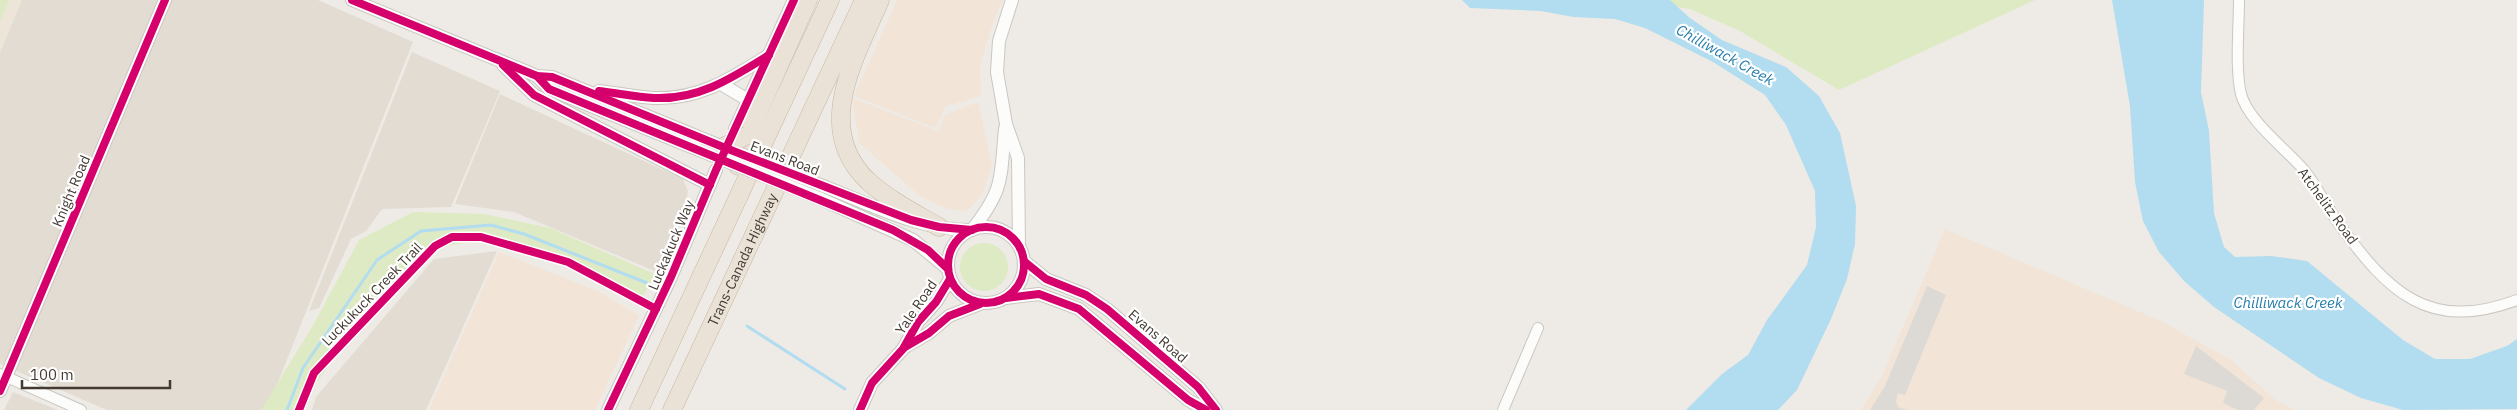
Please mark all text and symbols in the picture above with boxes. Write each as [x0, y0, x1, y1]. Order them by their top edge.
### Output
water label: Chilliwack Creek [1673, 20, 1778, 89]
street label: Evans Road [748, 137, 822, 179]
street label: Knight Road [48, 153, 94, 229]
street label: Atchelitz Road [2294, 164, 2362, 248]
street label: Trans-Canada Highway [704, 190, 781, 329]
street label: Luckakuck Way [644, 197, 698, 293]
street label: Luckukuck Creek Trail [318, 238, 426, 350]
street label: Yale Road [891, 276, 941, 338]
water label: Chilliwack Creek [2233, 293, 2343, 312]
street label: Evans Road [1125, 305, 1191, 367]
scale bar [22, 358, 170, 390]
text: 100 m [30, 365, 74, 384]

